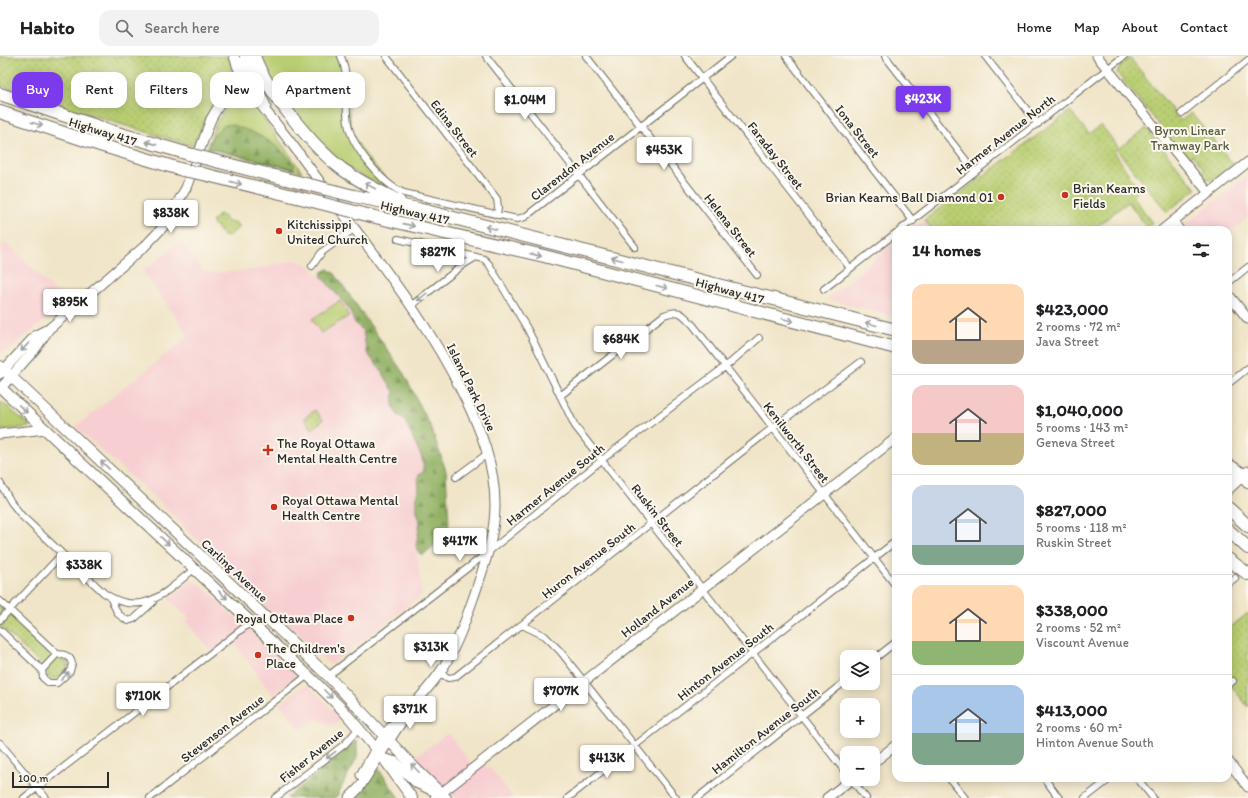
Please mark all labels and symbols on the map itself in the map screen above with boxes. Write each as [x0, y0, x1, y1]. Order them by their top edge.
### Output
pin: $423K [895, 86, 951, 120]
pin: $1.04M [492, 87, 558, 121]
street label: Harmer Avenue North [953, 91, 1058, 178]
street label: Edina Street [428, 97, 482, 160]
street label: Iona Street [832, 102, 883, 161]
street label: Highway 417 [67, 114, 139, 149]
street label: Faraday Street [745, 118, 807, 192]
one-way arrow [31, 121, 43, 129]
park label: Byron Linear Tramway Park [1151, 123, 1230, 153]
street label: Clarendon Avenue [527, 129, 617, 204]
pin: $453K [636, 137, 692, 171]
one-way arrow [145, 139, 158, 146]
one-way arrow [230, 180, 243, 187]
place label: Brian Kearns Fields [1073, 181, 1146, 211]
one-way arrow [364, 182, 376, 190]
place label: Brian Kearns Ball Diamond 01 [826, 190, 993, 205]
marker: Brian Kearns Fields [1060, 190, 1070, 200]
street label: Helena Street [701, 191, 760, 260]
marker: Brian Kearns Ball Diamond 01 [996, 192, 1006, 202]
street label: Highway 417 [379, 197, 451, 228]
pin: $838K [143, 200, 199, 234]
place label: Kitchissippi United Church [287, 217, 368, 247]
one-way arrow [403, 221, 416, 229]
one-way arrow [485, 223, 498, 231]
marker: Kitchissippi United Church [274, 226, 284, 236]
pin: $827K [410, 239, 466, 273]
one-way arrow [529, 251, 542, 259]
one-way arrow [611, 255, 624, 262]
street label: Highway 417 [694, 274, 766, 307]
one-way arrow [655, 284, 668, 291]
pin: $895K [42, 289, 98, 323]
one-way arrow [417, 292, 428, 301]
one-way arrow [781, 317, 794, 324]
one-way arrow [864, 319, 877, 327]
pin: $684K [593, 326, 649, 360]
street label: Island Park Drive [444, 341, 499, 434]
one-way arrow [20, 342, 30, 352]
street label: Kenilworth Street [760, 399, 833, 486]
one-way arrow [18, 404, 28, 413]
place label: The Royal Ottawa Mental Health Centre [277, 436, 397, 466]
street label: Harmer Avenue South [503, 440, 608, 529]
marker: The Royal Ottawa Mental Health Centre [262, 444, 274, 456]
one-way arrow [100, 460, 110, 470]
street label: Ruskin Street [628, 481, 687, 550]
place label: Royal Ottawa Mental Health Centre [282, 493, 399, 523]
marker: Royal Ottawa Mental Health Centre [269, 502, 279, 512]
street label: Huron Avenue South [539, 519, 638, 602]
pin: $417K [432, 528, 488, 562]
one-way arrow [160, 536, 170, 546]
street label: Carling Avenue [198, 536, 271, 605]
pin: $338K [56, 552, 112, 586]
street label: Holland Avenue [618, 574, 697, 640]
one-way arrow [218, 591, 228, 600]
place label: Royal Ottawa Place [236, 611, 343, 626]
marker: Royal Ottawa Place [346, 613, 356, 623]
street label: Hinton Avenue South [674, 619, 777, 704]
pin: $313K [403, 634, 459, 668]
place label: The Children's Place [266, 641, 346, 671]
marker: The Children's Place [253, 650, 263, 660]
one-way arrow [60, 671, 70, 681]
pin: $707K [533, 678, 589, 712]
pin: $710K [115, 683, 171, 717]
street label: Hamilton Avenue South [709, 684, 822, 777]
one-way arrow [323, 689, 333, 699]
street label: Stevenson Avenue [178, 691, 267, 766]
pin: $371K [382, 696, 438, 730]
street label: Fisher Avenue [277, 725, 346, 786]
pin: $413K [579, 745, 635, 779]
one-way arrow [325, 751, 336, 759]
one-way arrow [410, 763, 420, 773]
scale bar [12, 770, 109, 789]

